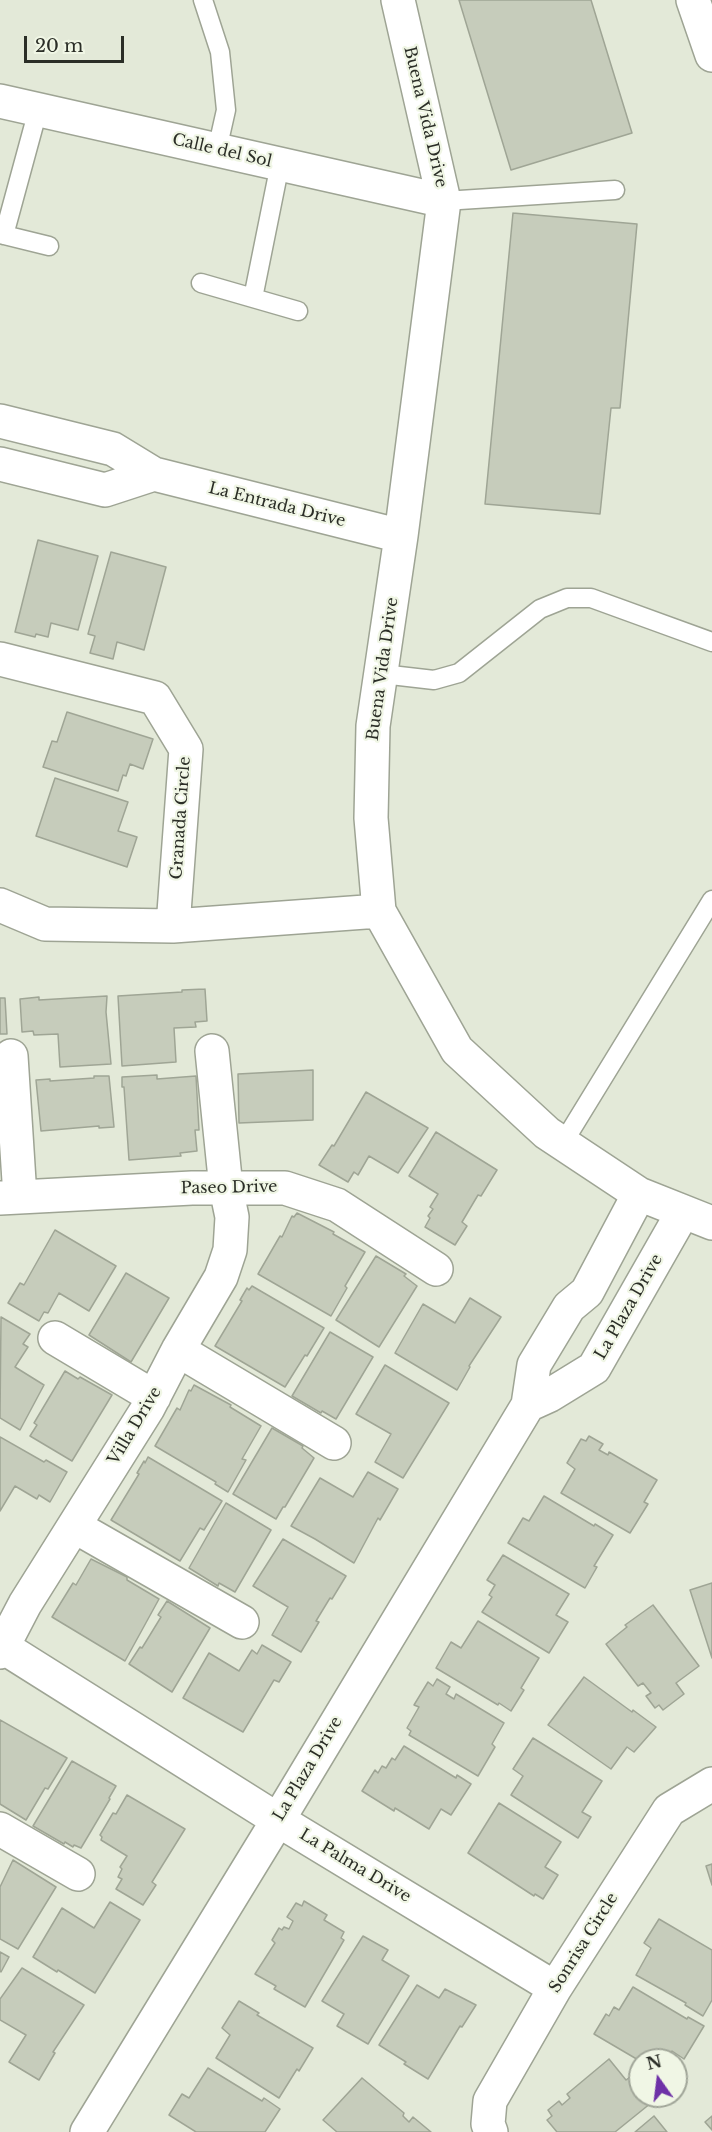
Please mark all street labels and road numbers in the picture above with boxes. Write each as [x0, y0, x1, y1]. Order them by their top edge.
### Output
street label: Buena Vida Drive [399, 44, 451, 190]
street label: Calle del Sol [170, 130, 274, 172]
street label: La Entrada Drive [207, 479, 347, 531]
street label: Buena Vida Drive [363, 596, 403, 742]
street label: Granada Circle [167, 756, 195, 880]
street label: Paseo Drive [180, 1178, 278, 1198]
street label: La Plaza Drive [591, 1251, 667, 1363]
street label: Villa Drive [104, 1384, 166, 1468]
street label: La Plaza Drive [269, 1713, 347, 1825]
street label: La Palma Drive [296, 1825, 414, 1907]
street label: Sonrisa Circle [546, 1889, 622, 1997]

